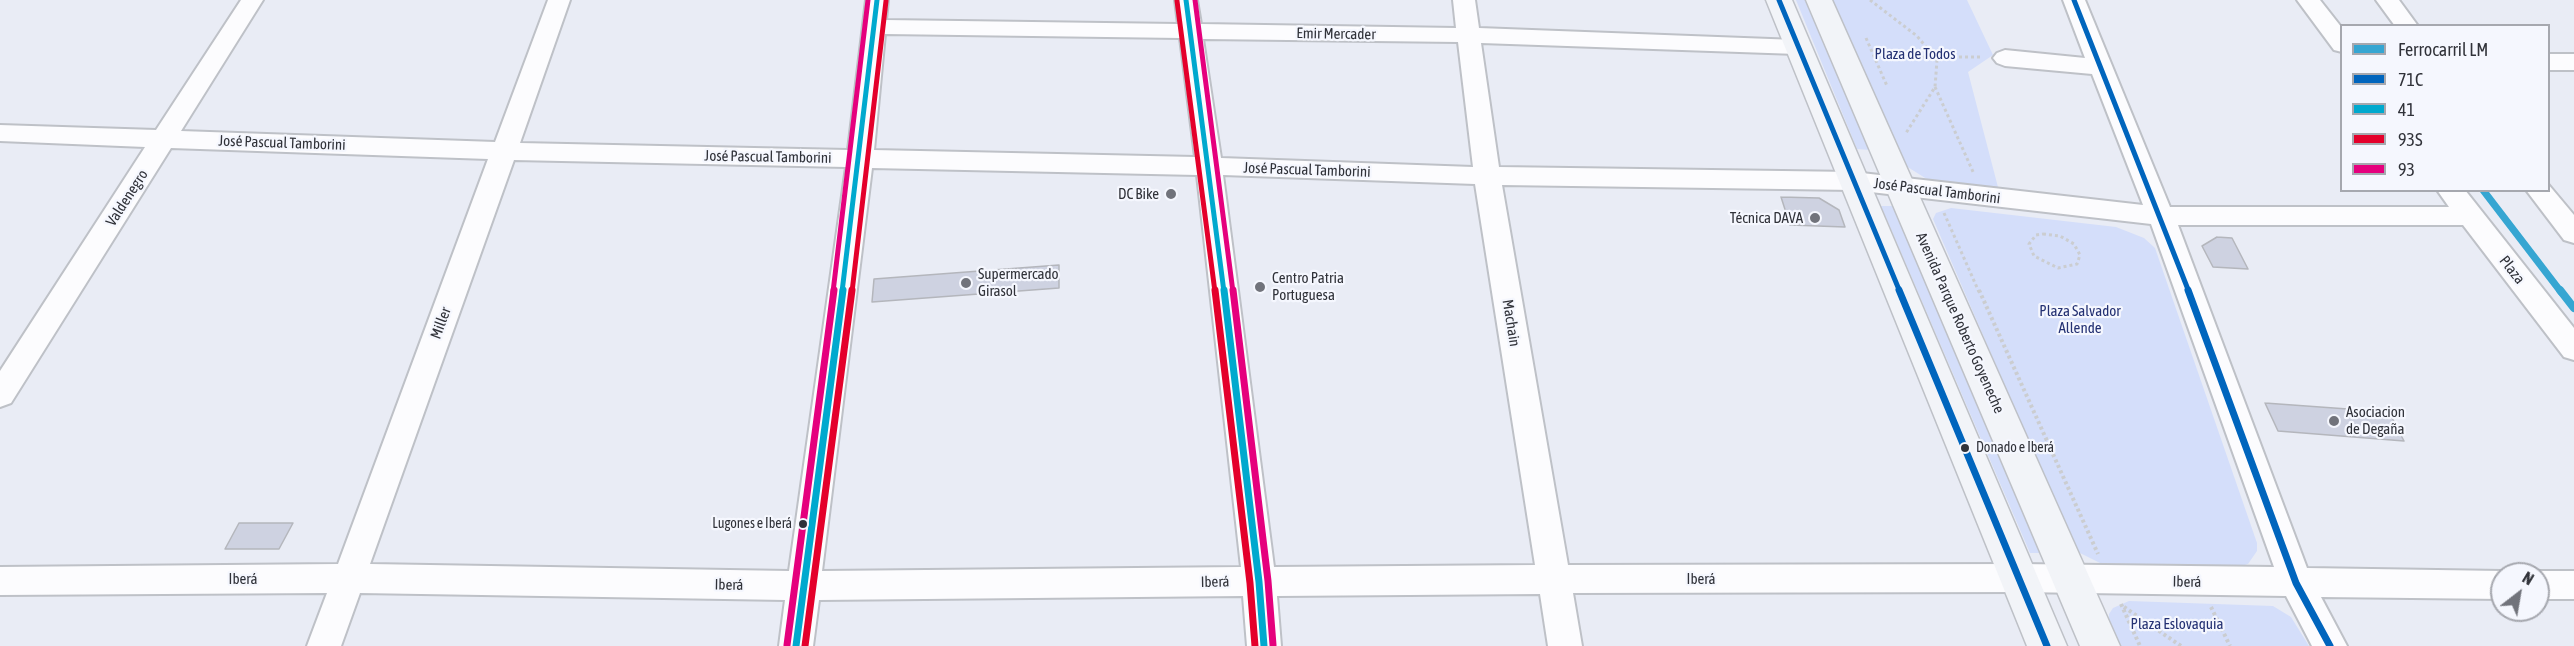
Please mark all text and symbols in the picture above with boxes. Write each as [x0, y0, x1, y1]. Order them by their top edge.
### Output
street label: Emir Mercader [1296, 24, 1376, 44]
legend [2340, 24, 2550, 192]
text: Ferrocarril LM [2398, 39, 2488, 60]
park label: Plaza de Todos [1875, 45, 1955, 63]
text: 71C [2398, 69, 2423, 90]
text: 41 [2398, 99, 2415, 120]
text: 93S [2398, 129, 2422, 150]
street label: José Pascual Tamborini [218, 132, 346, 154]
street label: José Pascual Tamborini [704, 147, 832, 167]
street label: José Pascual Tamborini [1243, 159, 1371, 181]
text: 93 [2398, 159, 2415, 180]
street label: Valdenegro [102, 166, 152, 230]
street label: José Pascual Tamborini [1873, 174, 2001, 208]
place label: DC Bike [1118, 185, 1159, 203]
marker: DC Bike [1164, 187, 1178, 201]
place label: Técnica DAVA [1730, 209, 1803, 227]
marker: Técnica DAVA [1808, 211, 1822, 225]
street label: Avenida Parque Roberto Goyeneche [1912, 230, 2008, 416]
street label: Plaza [2495, 252, 2529, 288]
place label: Supermercado Girasol [978, 265, 1059, 300]
place label: Centro Patria Portuguesa [1272, 269, 1344, 304]
marker: Supermercado Girasol [959, 276, 973, 290]
marker: Centro Patria Portuguesa [1253, 280, 1267, 294]
street label: Machain [1498, 298, 1524, 348]
park label: Plaza Salvador Allende [2039, 302, 2121, 337]
street label: Miller [427, 305, 455, 341]
place label: Asociacion de Degaña [2346, 403, 2405, 438]
marker: Asociacion de Degaña [2327, 414, 2341, 428]
place label: Donado e Iberá [1976, 440, 2054, 456]
marker: Donado e Iberá [1959, 442, 1971, 454]
place label: Lugones e Iberá [712, 516, 792, 532]
marker: Lugones e Iberá [797, 518, 809, 530]
north arrow [2490, 562, 2550, 622]
text: N [2520, 568, 2537, 588]
street label: Iberá [229, 570, 257, 588]
street label: Iberá [1687, 570, 1715, 588]
street label: Iberá [1200, 573, 1230, 591]
street label: Iberá [2172, 573, 2202, 591]
street label: Iberá [714, 576, 744, 594]
park label: Plaza Eslovaquia [2131, 615, 2223, 633]

